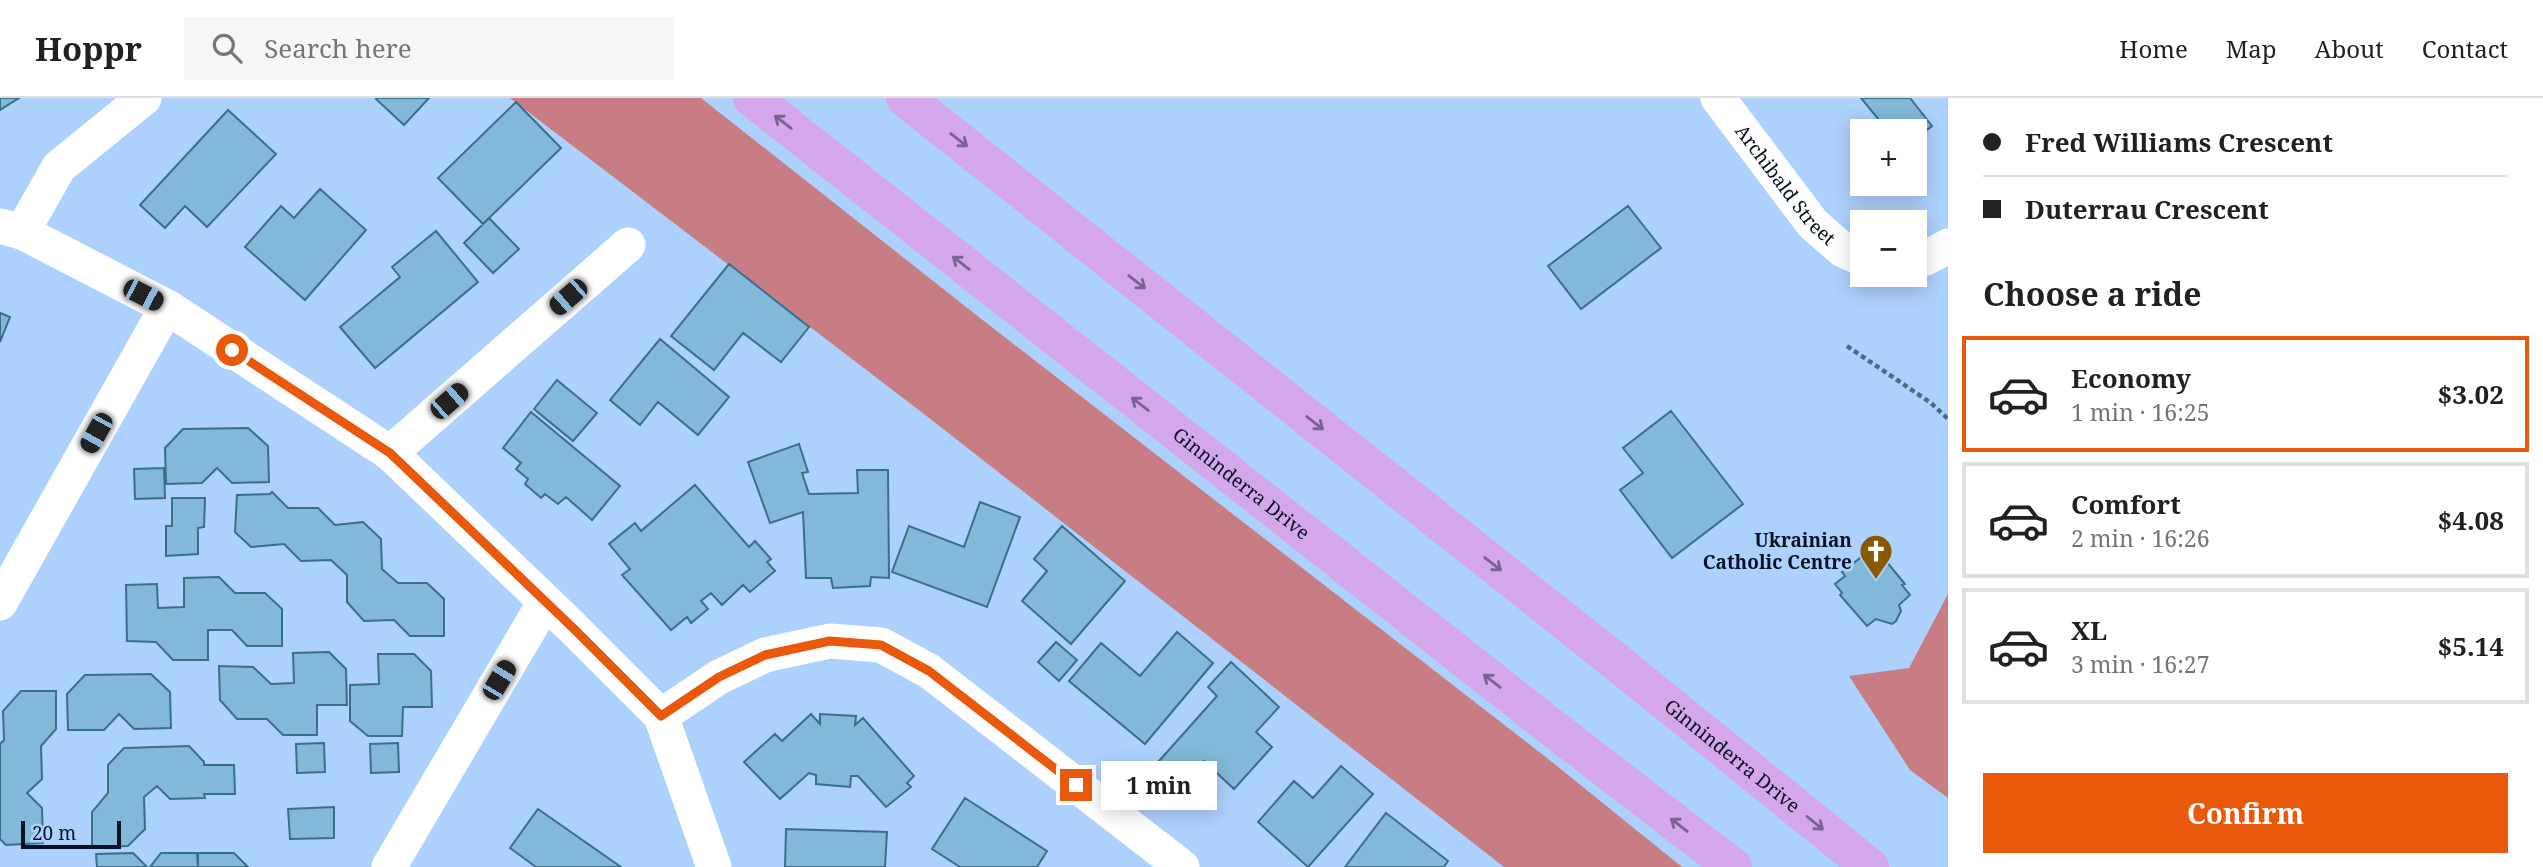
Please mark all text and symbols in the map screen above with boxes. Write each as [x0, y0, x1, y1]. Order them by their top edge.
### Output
search box [184, 17, 674, 80]
text: Hoppr [35, 26, 142, 71]
icon: search [208, 29, 246, 67]
text: Search here [264, 30, 412, 66]
text: Home [2119, 32, 2188, 65]
text: Map [2226, 32, 2277, 65]
text: About [2315, 32, 2384, 65]
text: Contact [2422, 32, 2508, 65]
one-way arrow [774, 115, 792, 130]
street label: Archibald Street [1729, 119, 1841, 251]
map controls [1850, 119, 1927, 287]
button: + [1850, 119, 1927, 196]
text: Fred Williams Crescent [2025, 124, 2333, 160]
one-way arrow [949, 133, 967, 148]
text: Duterrau Crescent [2025, 191, 2269, 227]
button: − [1850, 210, 1927, 287]
one-way arrow [953, 255, 971, 271]
text: Choose a ride [1983, 272, 2202, 315]
one-way arrow [1127, 274, 1145, 289]
car [546, 275, 591, 319]
car [120, 276, 167, 314]
route start [216, 334, 248, 366]
text: Economy [2071, 360, 2191, 396]
icon: car [1987, 363, 2050, 426]
text: $3.02 [2438, 376, 2504, 412]
car [427, 379, 472, 423]
one-way arrow [1132, 396, 1150, 411]
text: 1 min · 16:25 [2071, 396, 2209, 428]
car [77, 410, 116, 456]
one-way arrow [1305, 415, 1324, 430]
street label: Ginninderra Drive [1168, 421, 1315, 545]
text: Comfort [2071, 486, 2181, 522]
icon: car [1987, 489, 2050, 552]
text: $4.08 [2438, 502, 2504, 538]
text: 2 min · 16:26 [2071, 522, 2209, 554]
place label: Ukrainian Catholic Centre [1703, 527, 1852, 575]
church icon: Ukrainian Catholic Centre [1857, 532, 1895, 581]
one-way arrow [1484, 557, 1502, 572]
text: XL [2071, 612, 2107, 648]
icon: car [1987, 615, 2050, 678]
text: $5.14 [2438, 628, 2504, 664]
text: 3 min · 16:27 [2071, 648, 2209, 680]
car [480, 657, 519, 703]
one-way arrow [1483, 674, 1502, 689]
street label: Ginninderra Drive [1659, 693, 1806, 819]
callout: 1 min [1100, 760, 1216, 810]
route end [1060, 769, 1092, 801]
text: 1 min [1126, 769, 1192, 801]
button: Confirm [1983, 773, 2508, 853]
one-way arrow [1806, 815, 1824, 831]
scale bar [21, 818, 121, 850]
one-way arrow [1670, 818, 1688, 833]
text: 20 m [32, 820, 76, 846]

